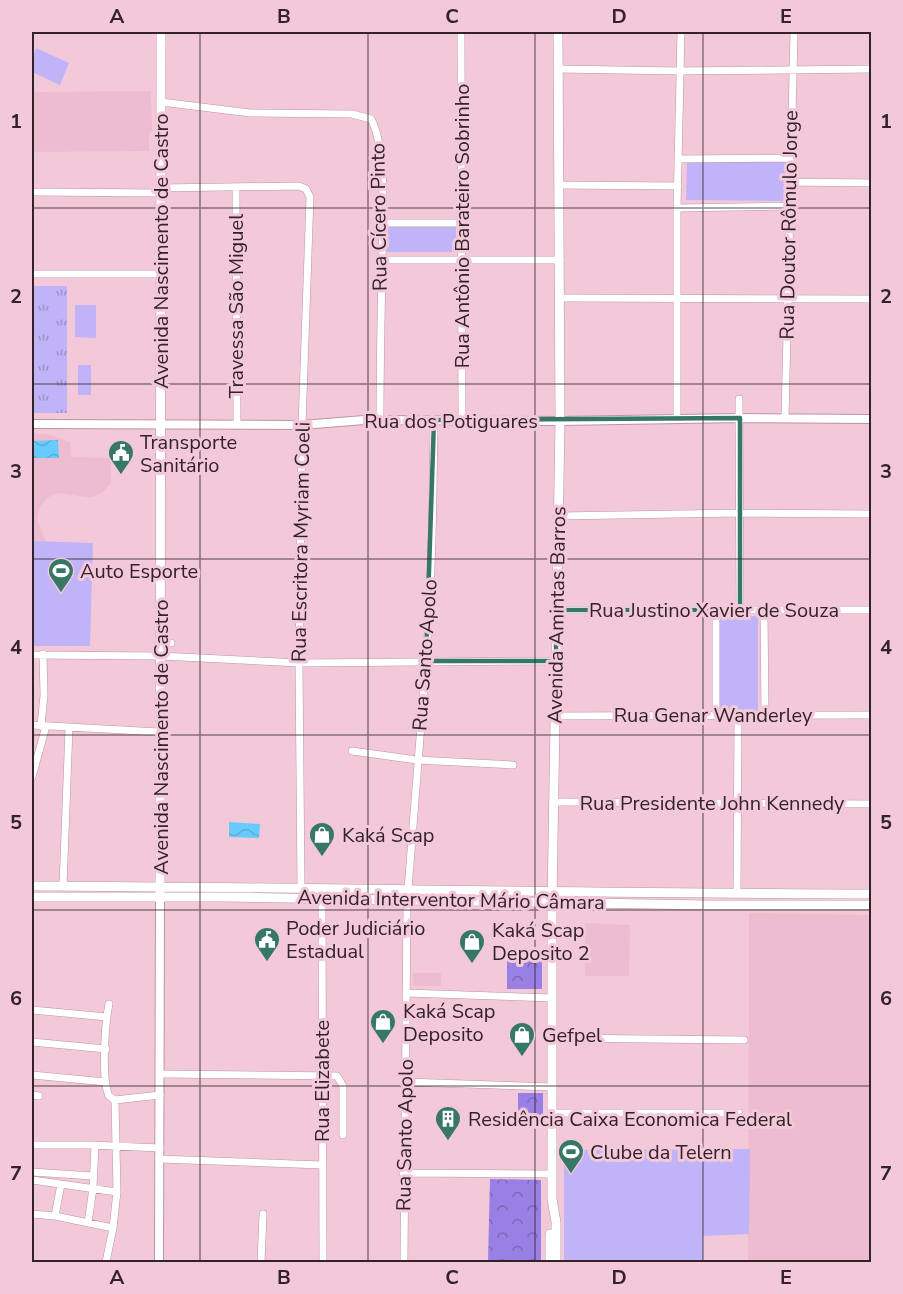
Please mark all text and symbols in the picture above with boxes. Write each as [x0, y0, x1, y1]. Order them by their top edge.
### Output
text: A [110, 3, 125, 30]
text: B [277, 3, 291, 30]
text: C [445, 3, 459, 30]
text: D [611, 3, 627, 30]
text: E [780, 3, 792, 30]
street label: Rua Antônio Barateiro Sobrinho [449, 84, 476, 368]
text: 1 [10, 108, 22, 135]
text: 1 [880, 108, 892, 135]
street label: Rua Doutor Rômulo Jorge [773, 110, 805, 340]
street label: Avenida Nascimento de Castro [148, 113, 175, 389]
street label: Rua Cícero Pinto [364, 143, 394, 291]
street label: Travessa São Miguel [223, 214, 250, 398]
text: 2 [10, 283, 22, 310]
text: 2 [880, 283, 892, 310]
street label: Rua dos Potiguares [364, 408, 538, 435]
street label: Rua Escritora Myriam Coeli [285, 422, 317, 662]
place label: Transporte Sanitário [140, 429, 237, 479]
public building icon: Transporte Sanitário [106, 438, 136, 476]
text: 3 [10, 458, 22, 485]
text: 3 [880, 458, 892, 485]
street label: Avenida Amintas Barros [542, 506, 572, 724]
sports icon: Auto Esporte [46, 556, 76, 594]
place label: Auto Esporte [80, 558, 198, 585]
street label: Rua Santo Apolo [406, 578, 444, 732]
street label: Rua Justino Xavier de Souza [589, 597, 839, 624]
street label: Avenida Nascimento de Castro [148, 599, 175, 875]
text: 4 [10, 634, 22, 661]
text: 4 [880, 634, 892, 661]
street label: Rua Genar Wanderley [614, 702, 813, 729]
street label: Rua Presidente John Kennedy [580, 790, 845, 817]
text: 5 [10, 809, 22, 836]
text: 5 [880, 809, 892, 836]
shop icon: Kaká Scap [307, 820, 337, 858]
place label: Kaká Scap [342, 822, 434, 849]
street label: Avenida Interventor Mário Câmara [297, 884, 605, 916]
place label: Poder Judiciário Estadual [286, 915, 425, 965]
place label: Kaká Scap Deposito 2 [492, 917, 590, 967]
public building icon: Poder Judiciário Estadual [252, 925, 282, 963]
shop icon: Kaká Scap Deposito 2 [457, 927, 487, 965]
text: 6 [10, 985, 22, 1012]
text: 6 [880, 985, 892, 1012]
place label: Kaká Scap Deposito [403, 998, 495, 1048]
shop icon: Kaká Scap Deposito [368, 1007, 398, 1045]
street label: Rua Elizabete [309, 1020, 336, 1142]
shop icon: Gefpel [507, 1020, 537, 1058]
place label: Gefpel [542, 1022, 602, 1049]
street label: Rua Santo Apolo [390, 1059, 420, 1211]
building icon: Residência Caixa Economica Federal [433, 1104, 463, 1142]
place label: Residência Caixa Economica Federal [468, 1106, 792, 1133]
sports icon: Clube da Telern [556, 1137, 586, 1175]
place label: Clube da Telern [590, 1139, 732, 1166]
text: 7 [10, 1160, 22, 1187]
text: 7 [880, 1160, 892, 1187]
text: A [110, 1264, 125, 1291]
text: B [277, 1264, 291, 1291]
text: C [445, 1264, 459, 1291]
text: D [611, 1264, 627, 1291]
text: E [780, 1264, 792, 1291]

